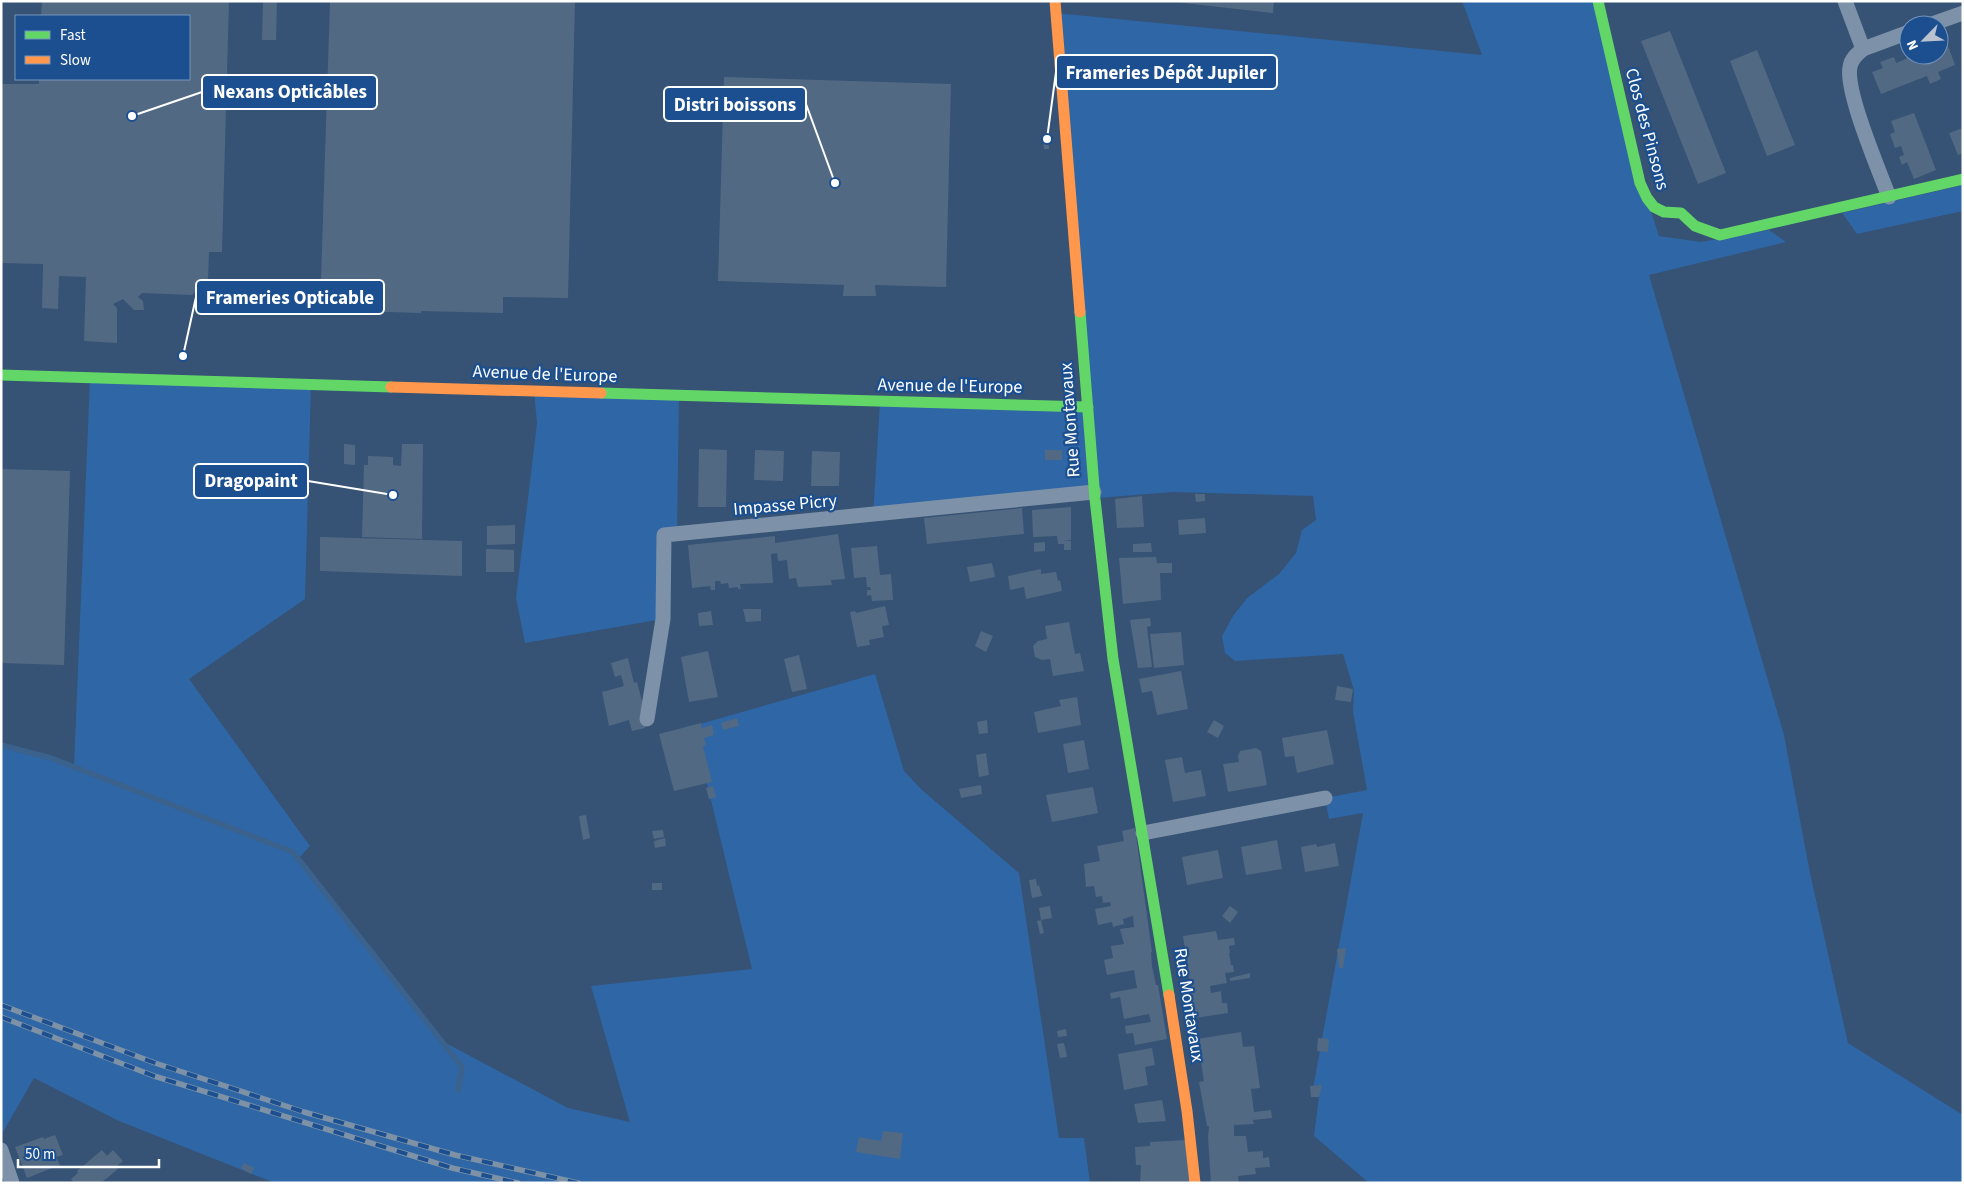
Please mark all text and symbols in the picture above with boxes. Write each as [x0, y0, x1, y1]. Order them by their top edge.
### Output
legend [15, 15, 190, 80]
north arrow [1899, 15, 1949, 65]
text: Fast [60, 25, 86, 46]
text: N [1902, 37, 1924, 53]
text: Slow [60, 50, 91, 71]
callout: Frameries Dépôt Jupiler [1056, 55, 1277, 89]
text: Frameries Dépôt Jupiler [1066, 60, 1267, 87]
street label: Clos des Pinsons [1619, 65, 1675, 193]
callout: Nexans Opticâbles [202, 75, 377, 109]
text: Nexans Opticâbles [213, 79, 367, 106]
callout: Distri boissons [664, 87, 806, 121]
text: Distri boissons [674, 92, 796, 119]
callout: Frameries Opticable [196, 280, 384, 314]
text: Frameries Opticable [206, 285, 374, 312]
street label: Avenue de l'Europe [472, 359, 618, 389]
street label: Rue Montavaux [1054, 362, 1086, 478]
street label: Avenue de l'Europe [877, 372, 1023, 400]
callout: Dragopaint [194, 464, 308, 498]
text: Dragopaint [204, 468, 298, 495]
street label: Impasse Picry [732, 488, 838, 522]
street label: Rue Montavaux [1168, 946, 1210, 1064]
scale bar [18, 1136, 159, 1168]
text: 50 m [25, 1144, 55, 1165]

